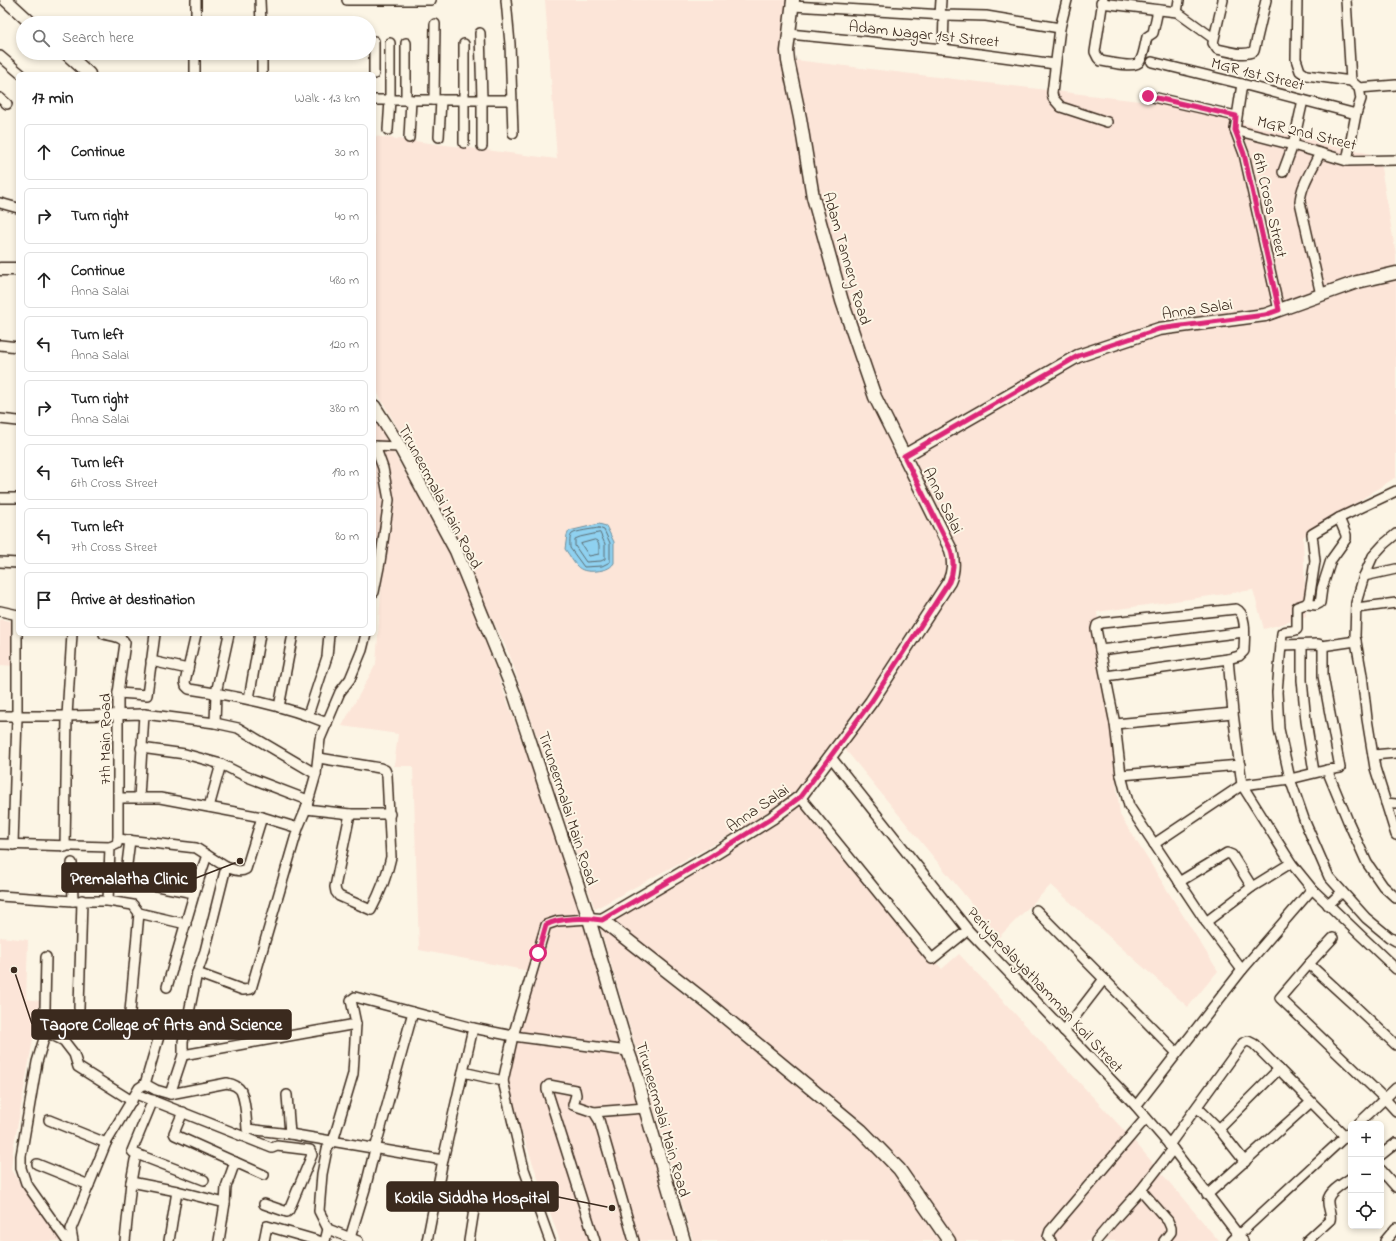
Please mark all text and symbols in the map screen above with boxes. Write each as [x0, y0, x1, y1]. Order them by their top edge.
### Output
street label: Adam Nagar 1st Street [847, 15, 1001, 55]
search box [16, 16, 376, 60]
icon: search [30, 27, 52, 49]
text: Search here [62, 27, 134, 49]
street label: MGR 1st Street [1208, 52, 1307, 98]
text: 17 min [32, 86, 73, 111]
route end [1139, 87, 1157, 105]
text: Walk · 1.3 km [295, 89, 360, 108]
street label: MGR 2nd Street [1254, 110, 1359, 158]
icon: ahead [33, 141, 55, 163]
text: Continue [71, 141, 125, 163]
text: 30 m [335, 143, 359, 162]
street label: 6th Cross Street [1245, 151, 1293, 261]
street label: Adam Tannery Road [816, 189, 877, 328]
icon: right [33, 205, 55, 227]
text: Turn right [71, 205, 129, 227]
text: 40 m [335, 207, 359, 226]
text: Continue [71, 260, 125, 282]
icon: ahead [33, 269, 55, 291]
text: 480 m [330, 271, 359, 290]
text: Anna Salai [71, 282, 129, 301]
street label: Anna Salai [1160, 293, 1234, 327]
text: Turn left [71, 324, 124, 346]
icon: left [33, 333, 55, 355]
text: 120 m [329, 335, 359, 354]
text: Anna Salai [71, 346, 129, 365]
text: Turn right [71, 388, 129, 410]
icon: right [33, 397, 55, 419]
text: 380 m [330, 399, 359, 418]
text: Anna Salai [71, 410, 129, 429]
street label: Tiruneermalai Main Road [391, 420, 488, 573]
text: Turn left [71, 452, 124, 474]
icon: left [33, 461, 55, 483]
text: 190 m [332, 463, 359, 482]
street label: Anna Salai [916, 464, 969, 538]
text: 6th Cross Street [71, 474, 158, 493]
text: Turn left [71, 516, 124, 538]
icon: left [33, 525, 55, 547]
text: 80 m [335, 527, 359, 546]
text: 7th Cross Street [71, 538, 157, 557]
icon: arrive [33, 589, 55, 611]
text: Arrive at destination [71, 589, 195, 611]
street label: 7th Main Road [94, 693, 118, 785]
street label: Tiruneermalai Main Road [531, 729, 603, 889]
street label: Anna Salai [722, 779, 795, 839]
callout: Premalatha Clinic [62, 863, 196, 892]
text: Premalatha Clinic [70, 867, 188, 892]
street label: Periyapalayathamman Koil Street [961, 902, 1129, 1079]
route start [529, 944, 547, 962]
callout: Tagore College of Arts and Science [32, 1010, 291, 1039]
text: Tagore College of Arts and Science [40, 1013, 284, 1040]
street label: Tiruneermalai Main Road [628, 1039, 696, 1200]
map controls [1348, 1121, 1384, 1229]
button: + [1348, 1121, 1384, 1157]
button: − [1348, 1157, 1384, 1193]
callout: Kokila Siddha Hospital [387, 1182, 558, 1211]
text: Kokila Siddha Hospital [394, 1186, 550, 1211]
button: locate [1348, 1193, 1384, 1229]

